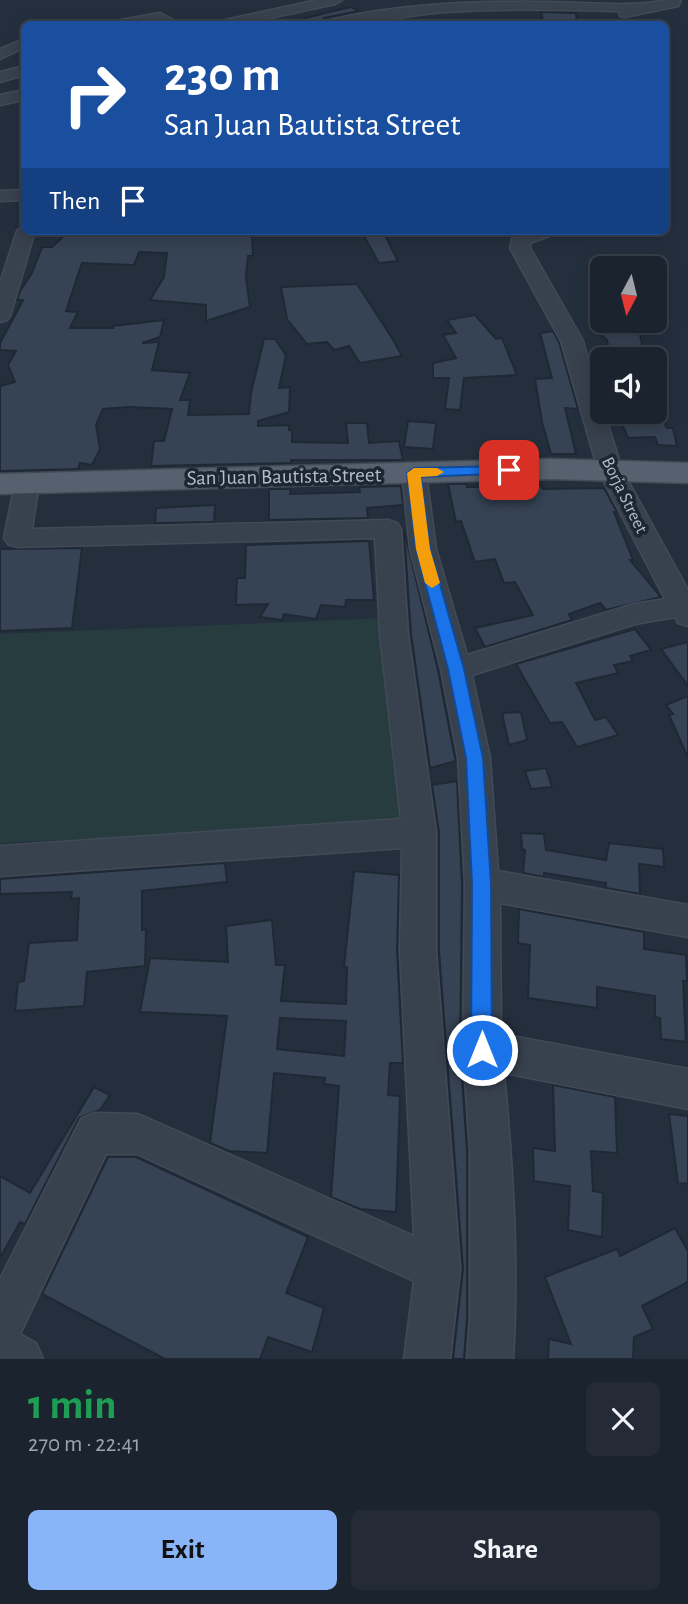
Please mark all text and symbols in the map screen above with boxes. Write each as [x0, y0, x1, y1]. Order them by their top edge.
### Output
icon: right [49, 49, 140, 140]
text: 230 m [164, 51, 281, 100]
text: San Juan Bautista Street [164, 109, 461, 141]
icon: arrive [114, 182, 152, 220]
text: Then [49, 188, 100, 214]
north arrow [590, 256, 667, 332]
map controls [590, 256, 667, 424]
button: sound [590, 347, 667, 424]
pin [479, 440, 539, 500]
icon: arrive [490, 451, 528, 489]
street label: Borja Street [598, 454, 650, 537]
street label: San Juan Bautista Street [187, 464, 382, 489]
position arrow [445, 1013, 519, 1087]
button: close [586, 1382, 660, 1456]
text: 1 min [28, 1384, 117, 1426]
text: 270 m · 22:41 [28, 1433, 140, 1456]
button: Exit [28, 1510, 337, 1590]
button: Share [351, 1510, 660, 1590]

